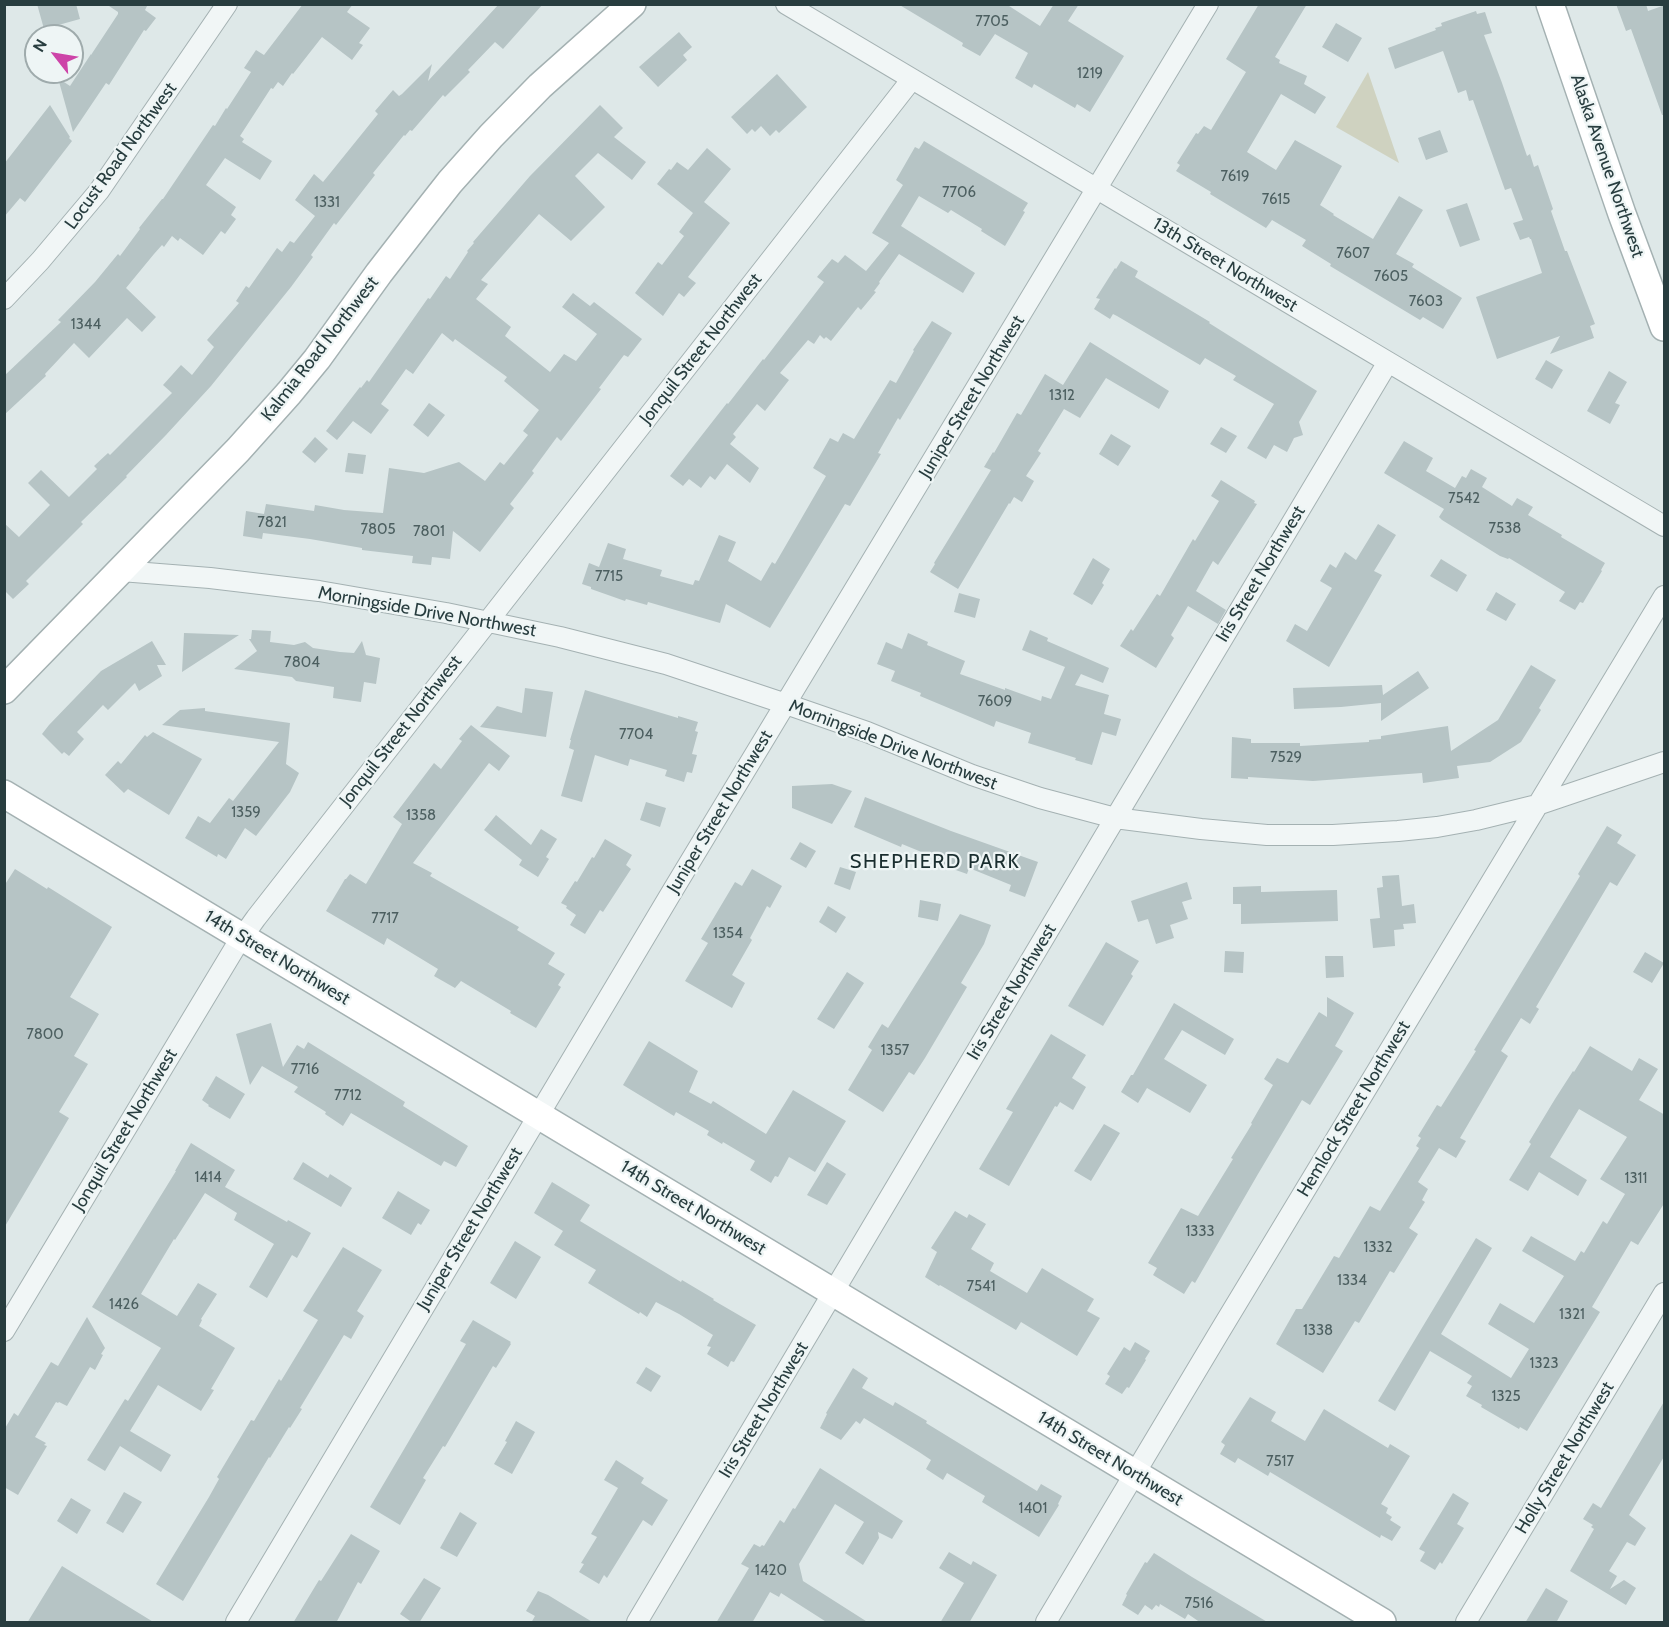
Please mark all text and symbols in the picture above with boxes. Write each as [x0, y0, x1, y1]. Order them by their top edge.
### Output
house number: 7705 [975, 13, 1009, 31]
north arrow [24, 24, 84, 84]
text: N [29, 36, 51, 55]
house number: 1219 [1077, 65, 1103, 83]
street label: Alaska Avenue Northwest [1565, 71, 1649, 261]
street label: Locust Road Northwest [60, 78, 182, 234]
house number: 7619 [1221, 168, 1249, 186]
house number: 7706 [942, 184, 976, 202]
house number: 7615 [1262, 191, 1290, 209]
house number: 1331 [314, 194, 340, 212]
street label: 13th Street Northwest [1149, 213, 1301, 317]
house number: 7607 [1336, 245, 1370, 263]
house number: 7605 [1374, 268, 1408, 286]
street label: Jonquil Street Northwest [635, 269, 767, 429]
street label: Kalmia Road Northwest [257, 272, 383, 426]
house number: 7603 [1409, 293, 1443, 311]
street label: Juniper Street Northwest [915, 312, 1029, 482]
house number: 1344 [71, 316, 101, 334]
house number: 1312 [1049, 387, 1075, 405]
house number: 7542 [1448, 490, 1480, 508]
street label: Iris Street Northwest [1212, 502, 1310, 646]
house number: 7821 [257, 514, 287, 532]
house number: 7538 [1489, 520, 1521, 538]
house number: 7805 [360, 521, 396, 539]
house number: 7801 [413, 523, 445, 541]
house number: 7715 [595, 568, 623, 586]
street label: Morningside Drive Northwest [316, 582, 538, 642]
street label: Jonquil Street Northwest [335, 651, 467, 811]
house number: 7804 [284, 654, 320, 672]
house number: 7609 [978, 693, 1012, 711]
street label: Morningside Drive Northwest [786, 695, 1000, 795]
house number: 7704 [619, 726, 653, 744]
street label: Juniper Street Northwest [663, 727, 777, 897]
house number: 7529 [1270, 749, 1302, 767]
house number: 1359 [231, 804, 261, 822]
house number: 1358 [406, 807, 436, 825]
district label: SHEPHERD PARK [850, 850, 1020, 874]
street label: 14th Street Northwest [200, 906, 354, 1010]
house number: 7717 [371, 910, 399, 928]
street label: Iris Street Northwest [963, 920, 1061, 1064]
house number: 1354 [713, 925, 743, 943]
street label: Hemlock Street Northwest [1293, 1017, 1415, 1201]
house number: 7800 [26, 1026, 64, 1044]
house number: 1357 [881, 1042, 909, 1060]
street label: Jonquil Street Northwest [68, 1045, 182, 1215]
house number: 7716 [291, 1061, 319, 1079]
house number: 7712 [334, 1087, 362, 1105]
street label: Juniper Street Northwest [413, 1144, 527, 1314]
street label: 14th Street Northwest [616, 1156, 770, 1260]
house number: 1414 [194, 1169, 222, 1187]
house number: 1311 [1625, 1170, 1647, 1188]
house number: 1333 [1185, 1223, 1215, 1241]
house number: 1332 [1364, 1239, 1392, 1257]
house number: 1334 [1337, 1272, 1367, 1290]
house number: 7541 [966, 1278, 996, 1296]
house number: 1426 [109, 1296, 139, 1314]
house number: 1321 [1559, 1306, 1585, 1324]
house number: 1338 [1303, 1322, 1333, 1340]
street label: Iris Street Northwest [715, 1338, 813, 1482]
house number: 1323 [1530, 1355, 1558, 1373]
street label: Holly Street Northwest [1511, 1378, 1619, 1538]
house number: 1325 [1492, 1388, 1520, 1406]
street label: 14th Street Northwest [1033, 1407, 1187, 1511]
house number: 7517 [1266, 1453, 1294, 1471]
house number: 1401 [1019, 1500, 1047, 1518]
house number: 1420 [755, 1562, 787, 1580]
house number: 7516 [1184, 1595, 1214, 1613]

